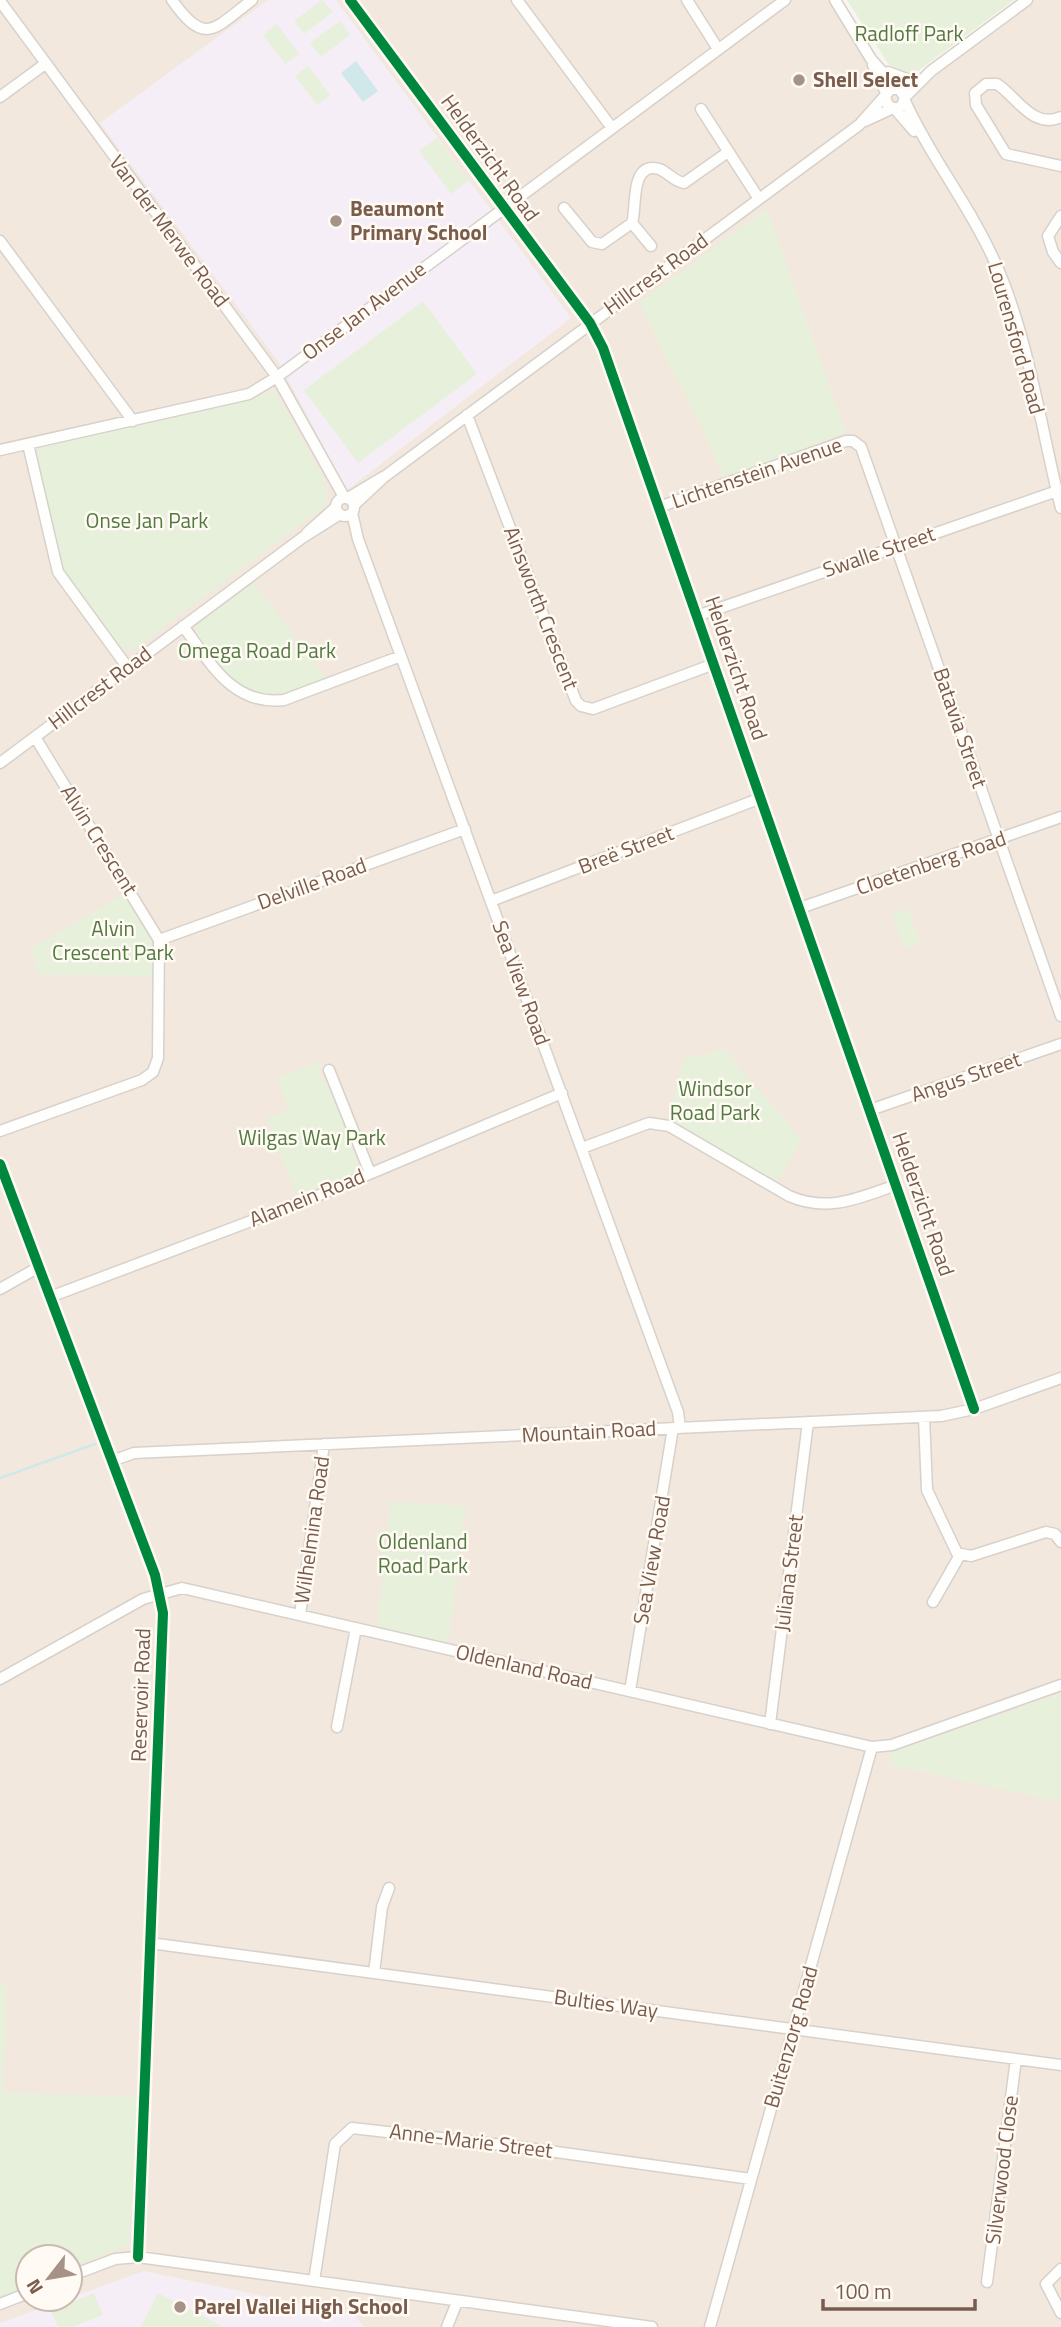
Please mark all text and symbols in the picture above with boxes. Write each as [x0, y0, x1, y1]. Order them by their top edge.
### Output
park label: Radloff Park [854, 17, 964, 49]
place label: Shell Select [813, 63, 919, 95]
marker: Shell Select [791, 72, 807, 88]
street label: Helderzicht Road [434, 87, 548, 228]
street label: Van der Merwe Road [102, 147, 238, 313]
place label: Beaumont Primary School [350, 192, 487, 248]
marker: Beaumont Primary School [328, 213, 344, 229]
street label: Hillcrest Road [596, 224, 714, 322]
street label: Onse Jan Avenue [295, 253, 432, 368]
street label: Lourensford Road [980, 258, 1054, 418]
street label: Lichtenstein Avenue [667, 428, 846, 516]
park label: Onse Jan Park [86, 504, 208, 536]
street label: Swalle Street [818, 517, 940, 585]
street label: Ainsworth Crescent [496, 521, 588, 695]
street label: Helderzicht Road [697, 591, 777, 744]
park label: Omega Road Park [178, 634, 336, 666]
street label: Hillcrest Road [41, 638, 158, 737]
street label: Batavia Street [925, 663, 997, 793]
street label: Alvin Crescent [53, 778, 147, 901]
street label: Breë Street [573, 816, 679, 882]
street label: Cloetenberg Road [851, 821, 1010, 903]
street label: Delville Road [253, 849, 371, 918]
park label: Alvin Crescent Park [52, 912, 174, 968]
street label: Sea View Road [485, 916, 559, 1049]
street label: Angus Street [906, 1042, 1025, 1110]
park label: Windsor Road Park [670, 1072, 760, 1128]
park label: Wilgas Way Park [238, 1121, 386, 1153]
street label: Helderzicht Road [884, 1127, 964, 1280]
street label: Alamein Road [244, 1159, 369, 1235]
street label: Mountain Road [521, 1411, 657, 1451]
street label: Wilhelmina Road [285, 1454, 337, 1606]
street label: Sea View Road [624, 1493, 678, 1627]
street label: Juliana Street [765, 1512, 811, 1633]
park label: Oldenland Road Park [378, 1525, 468, 1581]
street label: Reservoir Road [122, 1627, 158, 1762]
street label: Oldenland Road [453, 1635, 596, 1697]
street label: Buitenzorg Road [754, 1962, 826, 2112]
street label: Bulties Way [552, 1980, 660, 2026]
street label: Silverwood Close [976, 2093, 1026, 2246]
street label: Anne-Marie Street [388, 2114, 555, 2166]
north arrow [14, 2243, 84, 2313]
scale bar [823, 2268, 975, 2312]
text: N [18, 2274, 50, 2300]
text: 100 m [834, 2275, 891, 2307]
place label: Parel Vallei High School [194, 2290, 408, 2322]
marker: Parel Vallei High School [172, 2299, 188, 2315]

